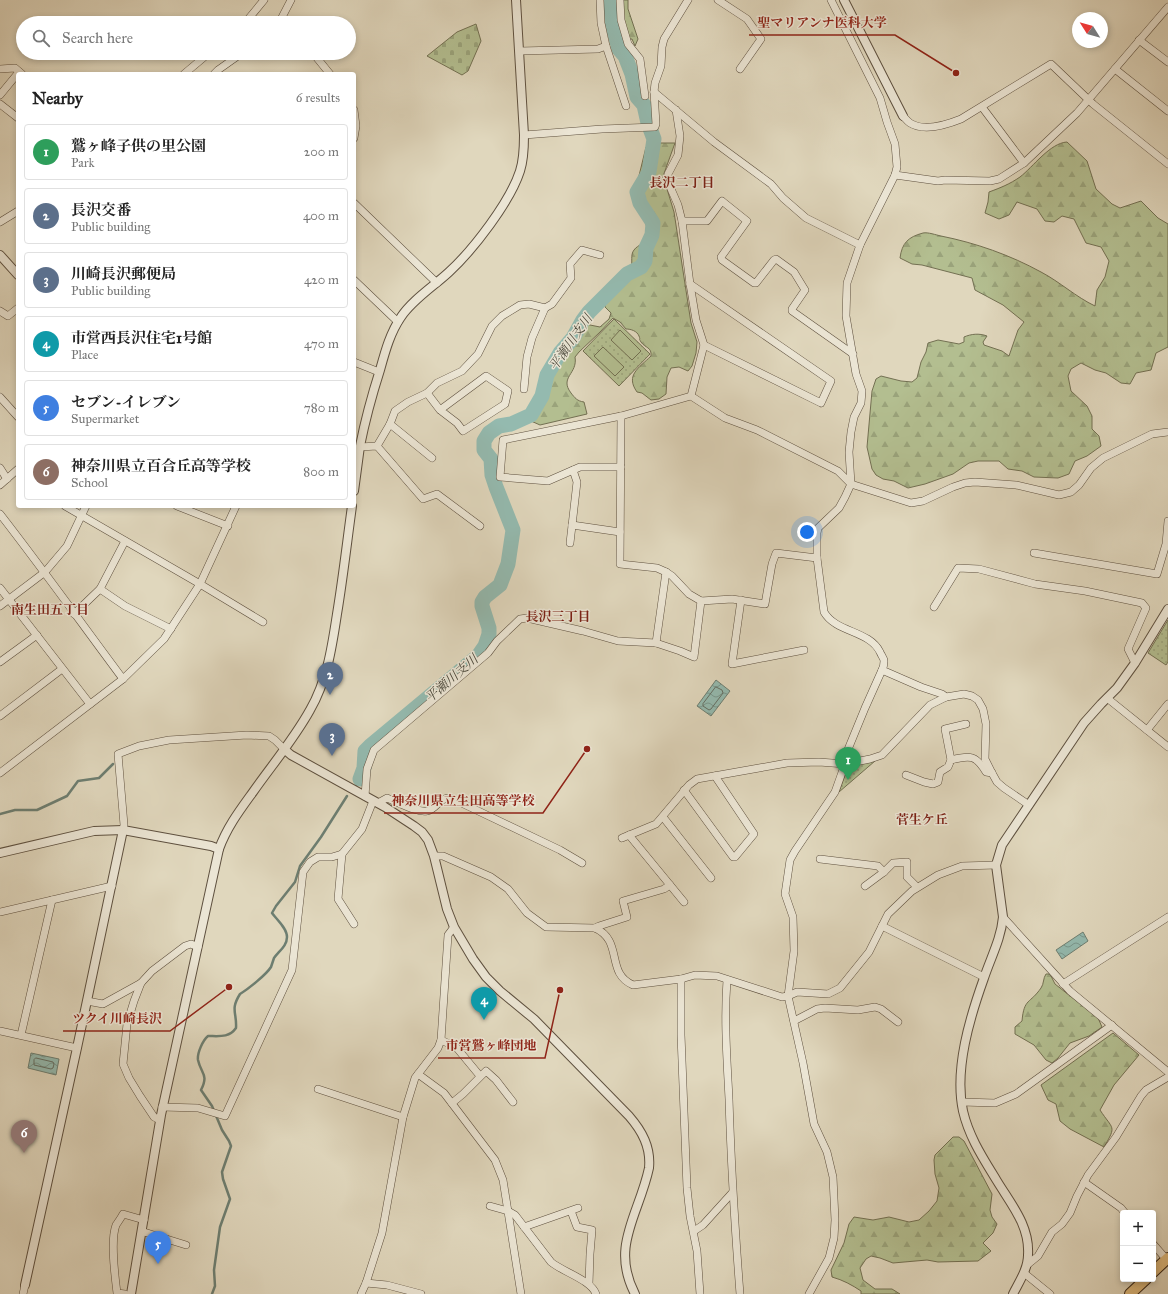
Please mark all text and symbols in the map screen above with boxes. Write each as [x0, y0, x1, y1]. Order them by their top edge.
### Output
callout: 聖マリアンナ医科大学 [749, 10, 895, 35]
north arrow [1072, 12, 1108, 48]
text: 聖マリアンナ医科大学 [757, 15, 887, 31]
search box [16, 16, 356, 60]
icon: search [30, 27, 52, 49]
text: Search here [62, 29, 133, 47]
text: Nearby [32, 88, 83, 109]
text: 6 results [296, 90, 340, 106]
text: 鷲ヶ峰子供の里公園 [71, 137, 206, 155]
text: 1 [43, 144, 49, 160]
text: 200 m [304, 144, 339, 160]
text: Park [71, 155, 95, 171]
district label: 長沢二丁目 [649, 175, 715, 191]
text: 長沢交番 [71, 201, 131, 219]
text: 2 [43, 208, 49, 224]
text: 400 m [303, 208, 339, 224]
text: Public building [71, 219, 150, 235]
text: 川崎長沢郵便局 [71, 265, 176, 283]
text: 3 [43, 272, 49, 288]
text: 420 m [304, 272, 339, 288]
text: Public building [71, 283, 150, 299]
water label: 平瀬川支川 [546, 310, 597, 374]
text: 市営西長沢住宅1号館 [71, 329, 212, 347]
text: 4 [42, 336, 50, 352]
text: 470 m [304, 336, 339, 352]
text: Place [71, 347, 98, 363]
text: セブン-イレブン [71, 393, 181, 411]
text: 5 [43, 400, 49, 416]
text: 780 m [304, 400, 339, 416]
text: Supermarket [71, 411, 139, 427]
text: 神奈川県立百合丘高等学校 [71, 457, 251, 475]
text: 6 [43, 464, 49, 480]
text: 800 m [303, 464, 339, 480]
text: School [71, 475, 108, 491]
your location [797, 522, 817, 542]
district label: 南生田五丁目 [11, 602, 89, 618]
district label: 長沢三丁目 [525, 609, 591, 625]
water label: 平瀬川支川 [422, 650, 483, 706]
pin: 2 [317, 662, 343, 695]
pin: 3 [319, 723, 345, 756]
pin: 1 [835, 747, 861, 780]
callout: 神奈川県立生田高等学校 [384, 788, 543, 813]
text: 神奈川県立生田高等学校 [391, 793, 535, 809]
district label: 菅生ケ丘 [896, 812, 948, 828]
pin: 4 [471, 987, 497, 1020]
callout: ツクイ川崎長沢 [63, 1006, 170, 1031]
text: ツクイ川崎長沢 [72, 1011, 162, 1027]
callout: 市営鷲ヶ峰団地 [438, 1033, 545, 1058]
text: 市営鷲ヶ峰団地 [445, 1038, 537, 1054]
pin: 6 [11, 1120, 37, 1153]
map controls [1120, 1210, 1156, 1282]
button: + [1120, 1210, 1156, 1246]
pin: 5 [145, 1231, 171, 1264]
button: − [1120, 1246, 1156, 1282]

